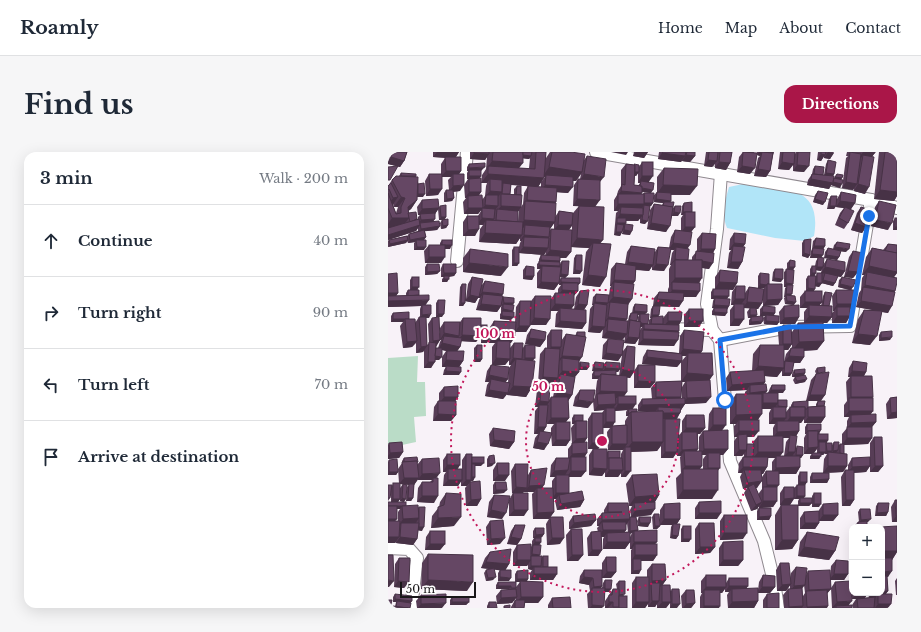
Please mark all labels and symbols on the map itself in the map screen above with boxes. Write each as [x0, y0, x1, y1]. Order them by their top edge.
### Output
route end [860, 207, 878, 225]
text: 100 m [475, 326, 516, 341]
text: 50 m [532, 379, 565, 394]
route start [716, 391, 734, 409]
centre of rings [595, 434, 609, 448]
scale bar [400, 580, 476, 599]

